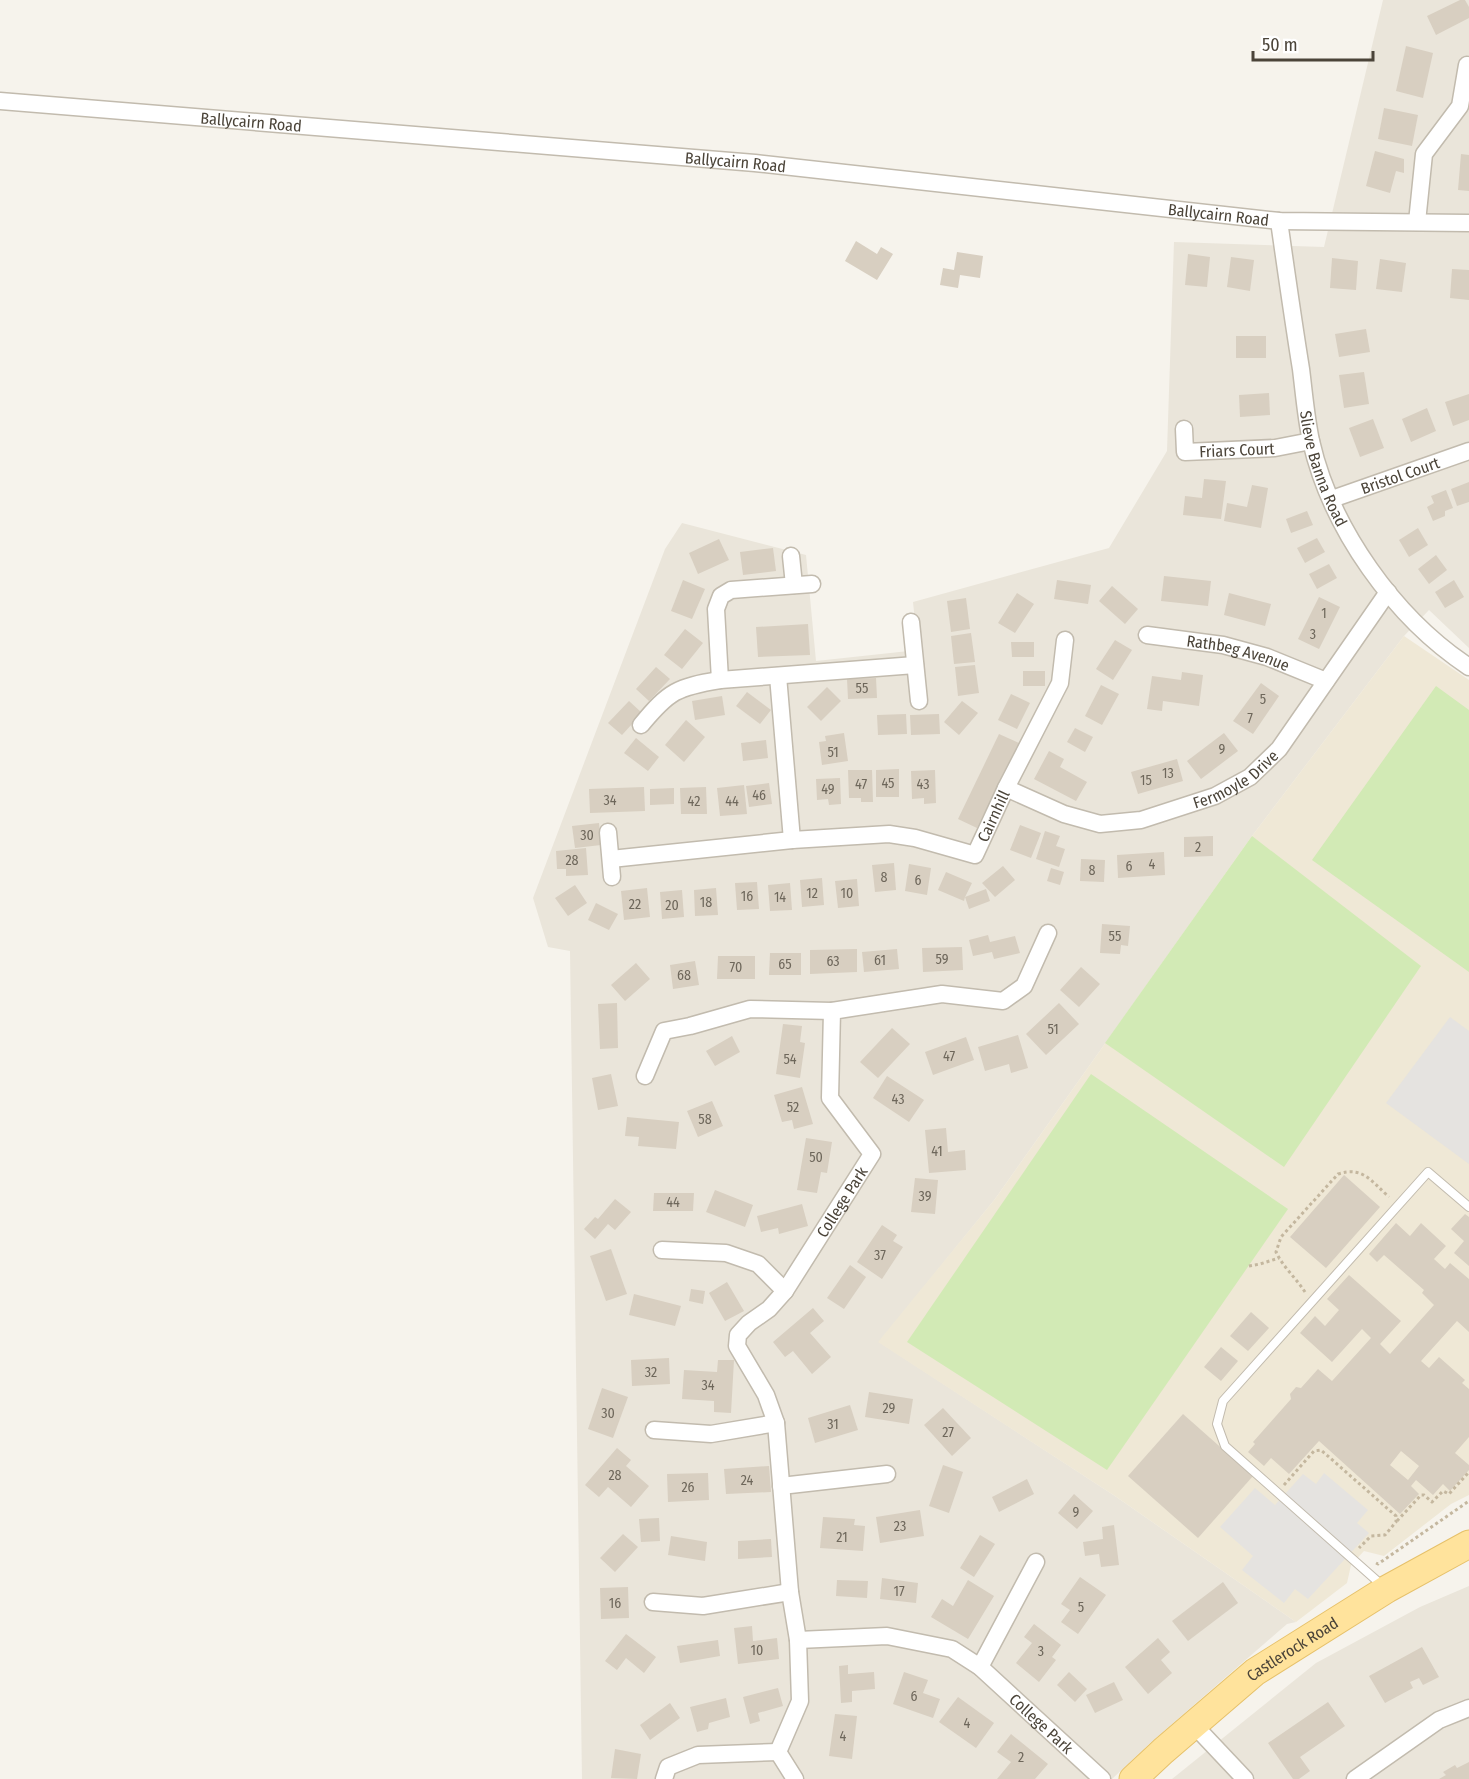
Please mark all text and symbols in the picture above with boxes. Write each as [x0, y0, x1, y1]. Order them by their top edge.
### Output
scale bar [1253, 24, 1373, 62]
text: 50 m [1262, 34, 1298, 56]
street label: Ballycairn Road [200, 109, 302, 136]
street label: Ballycairn Road [684, 148, 787, 176]
street label: Ballycairn Road [1167, 200, 1270, 230]
street label: Slieve Banna Road [1296, 409, 1351, 530]
street label: Friars Court [1199, 439, 1276, 461]
street label: Bristol Court [1358, 453, 1443, 498]
house number: 1 [1321, 605, 1327, 622]
house number: 3 [1310, 626, 1316, 643]
street label: Rathbeg Avenue [1185, 631, 1292, 675]
house number: 55 [856, 680, 868, 697]
house number: 5 [1260, 691, 1266, 708]
house number: 7 [1247, 710, 1253, 727]
house number: 9 [1219, 741, 1226, 758]
house number: 51 [827, 744, 839, 761]
street label: Fermoyle Drive [1191, 746, 1282, 813]
house number: 13 [1162, 765, 1174, 782]
house number: 15 [1140, 772, 1152, 789]
house number: 45 [881, 775, 895, 792]
house number: 47 [855, 776, 867, 793]
house number: 43 [917, 776, 929, 793]
house number: 49 [821, 781, 835, 798]
house number: 46 [752, 787, 766, 804]
street label: Cairnhill [973, 787, 1014, 845]
house number: 34 [603, 792, 617, 809]
house number: 42 [688, 793, 700, 810]
house number: 44 [725, 793, 739, 810]
house number: 30 [580, 827, 594, 844]
house number: 2 [1195, 839, 1201, 856]
house number: 28 [565, 852, 579, 869]
house number: 4 [1149, 856, 1156, 873]
house number: 6 [1126, 858, 1133, 875]
house number: 8 [1089, 862, 1096, 879]
house number: 8 [881, 869, 888, 886]
house number: 6 [915, 872, 922, 889]
house number: 12 [806, 885, 818, 902]
house number: 10 [841, 885, 853, 902]
house number: 16 [741, 888, 753, 905]
house number: 14 [774, 889, 786, 906]
house number: 18 [700, 894, 712, 911]
house number: 22 [629, 896, 641, 913]
house number: 20 [665, 897, 679, 914]
house number: 55 [1109, 928, 1121, 945]
house number: 59 [935, 951, 949, 968]
house number: 61 [874, 952, 886, 969]
house number: 63 [826, 953, 840, 970]
house number: 65 [778, 956, 792, 973]
house number: 70 [730, 959, 742, 976]
house number: 68 [677, 967, 691, 984]
house number: 51 [1047, 1021, 1059, 1038]
house number: 47 [943, 1048, 955, 1065]
house number: 54 [783, 1051, 797, 1068]
house number: 43 [892, 1091, 904, 1108]
house number: 52 [787, 1099, 799, 1116]
house number: 58 [698, 1111, 712, 1128]
house number: 41 [931, 1143, 943, 1160]
house number: 50 [809, 1149, 823, 1166]
street label: College Park [813, 1163, 872, 1241]
house number: 39 [919, 1188, 932, 1205]
house number: 44 [666, 1194, 680, 1211]
house number: 37 [874, 1247, 886, 1264]
house number: 32 [645, 1364, 657, 1381]
house number: 34 [701, 1377, 715, 1394]
house number: 29 [883, 1400, 896, 1417]
house number: 30 [601, 1405, 615, 1422]
house number: 31 [827, 1416, 839, 1433]
house number: 27 [942, 1424, 954, 1441]
house number: 28 [608, 1467, 622, 1484]
house number: 24 [741, 1472, 754, 1489]
house number: 26 [681, 1479, 695, 1496]
house number: 9 [1073, 1504, 1080, 1521]
house number: 23 [894, 1518, 906, 1535]
house number: 21 [836, 1529, 848, 1546]
house number: 17 [893, 1583, 905, 1600]
house number: 16 [609, 1595, 621, 1612]
house number: 5 [1078, 1599, 1084, 1616]
street label: Castlerock Road [1243, 1613, 1342, 1685]
house number: 10 [751, 1642, 763, 1659]
house number: 3 [1038, 1643, 1044, 1660]
house number: 6 [911, 1688, 918, 1705]
street label: College Park [1005, 1690, 1077, 1758]
house number: 4 [964, 1715, 971, 1732]
house number: 4 [840, 1728, 847, 1745]
house number: 2 [1018, 1749, 1024, 1766]

